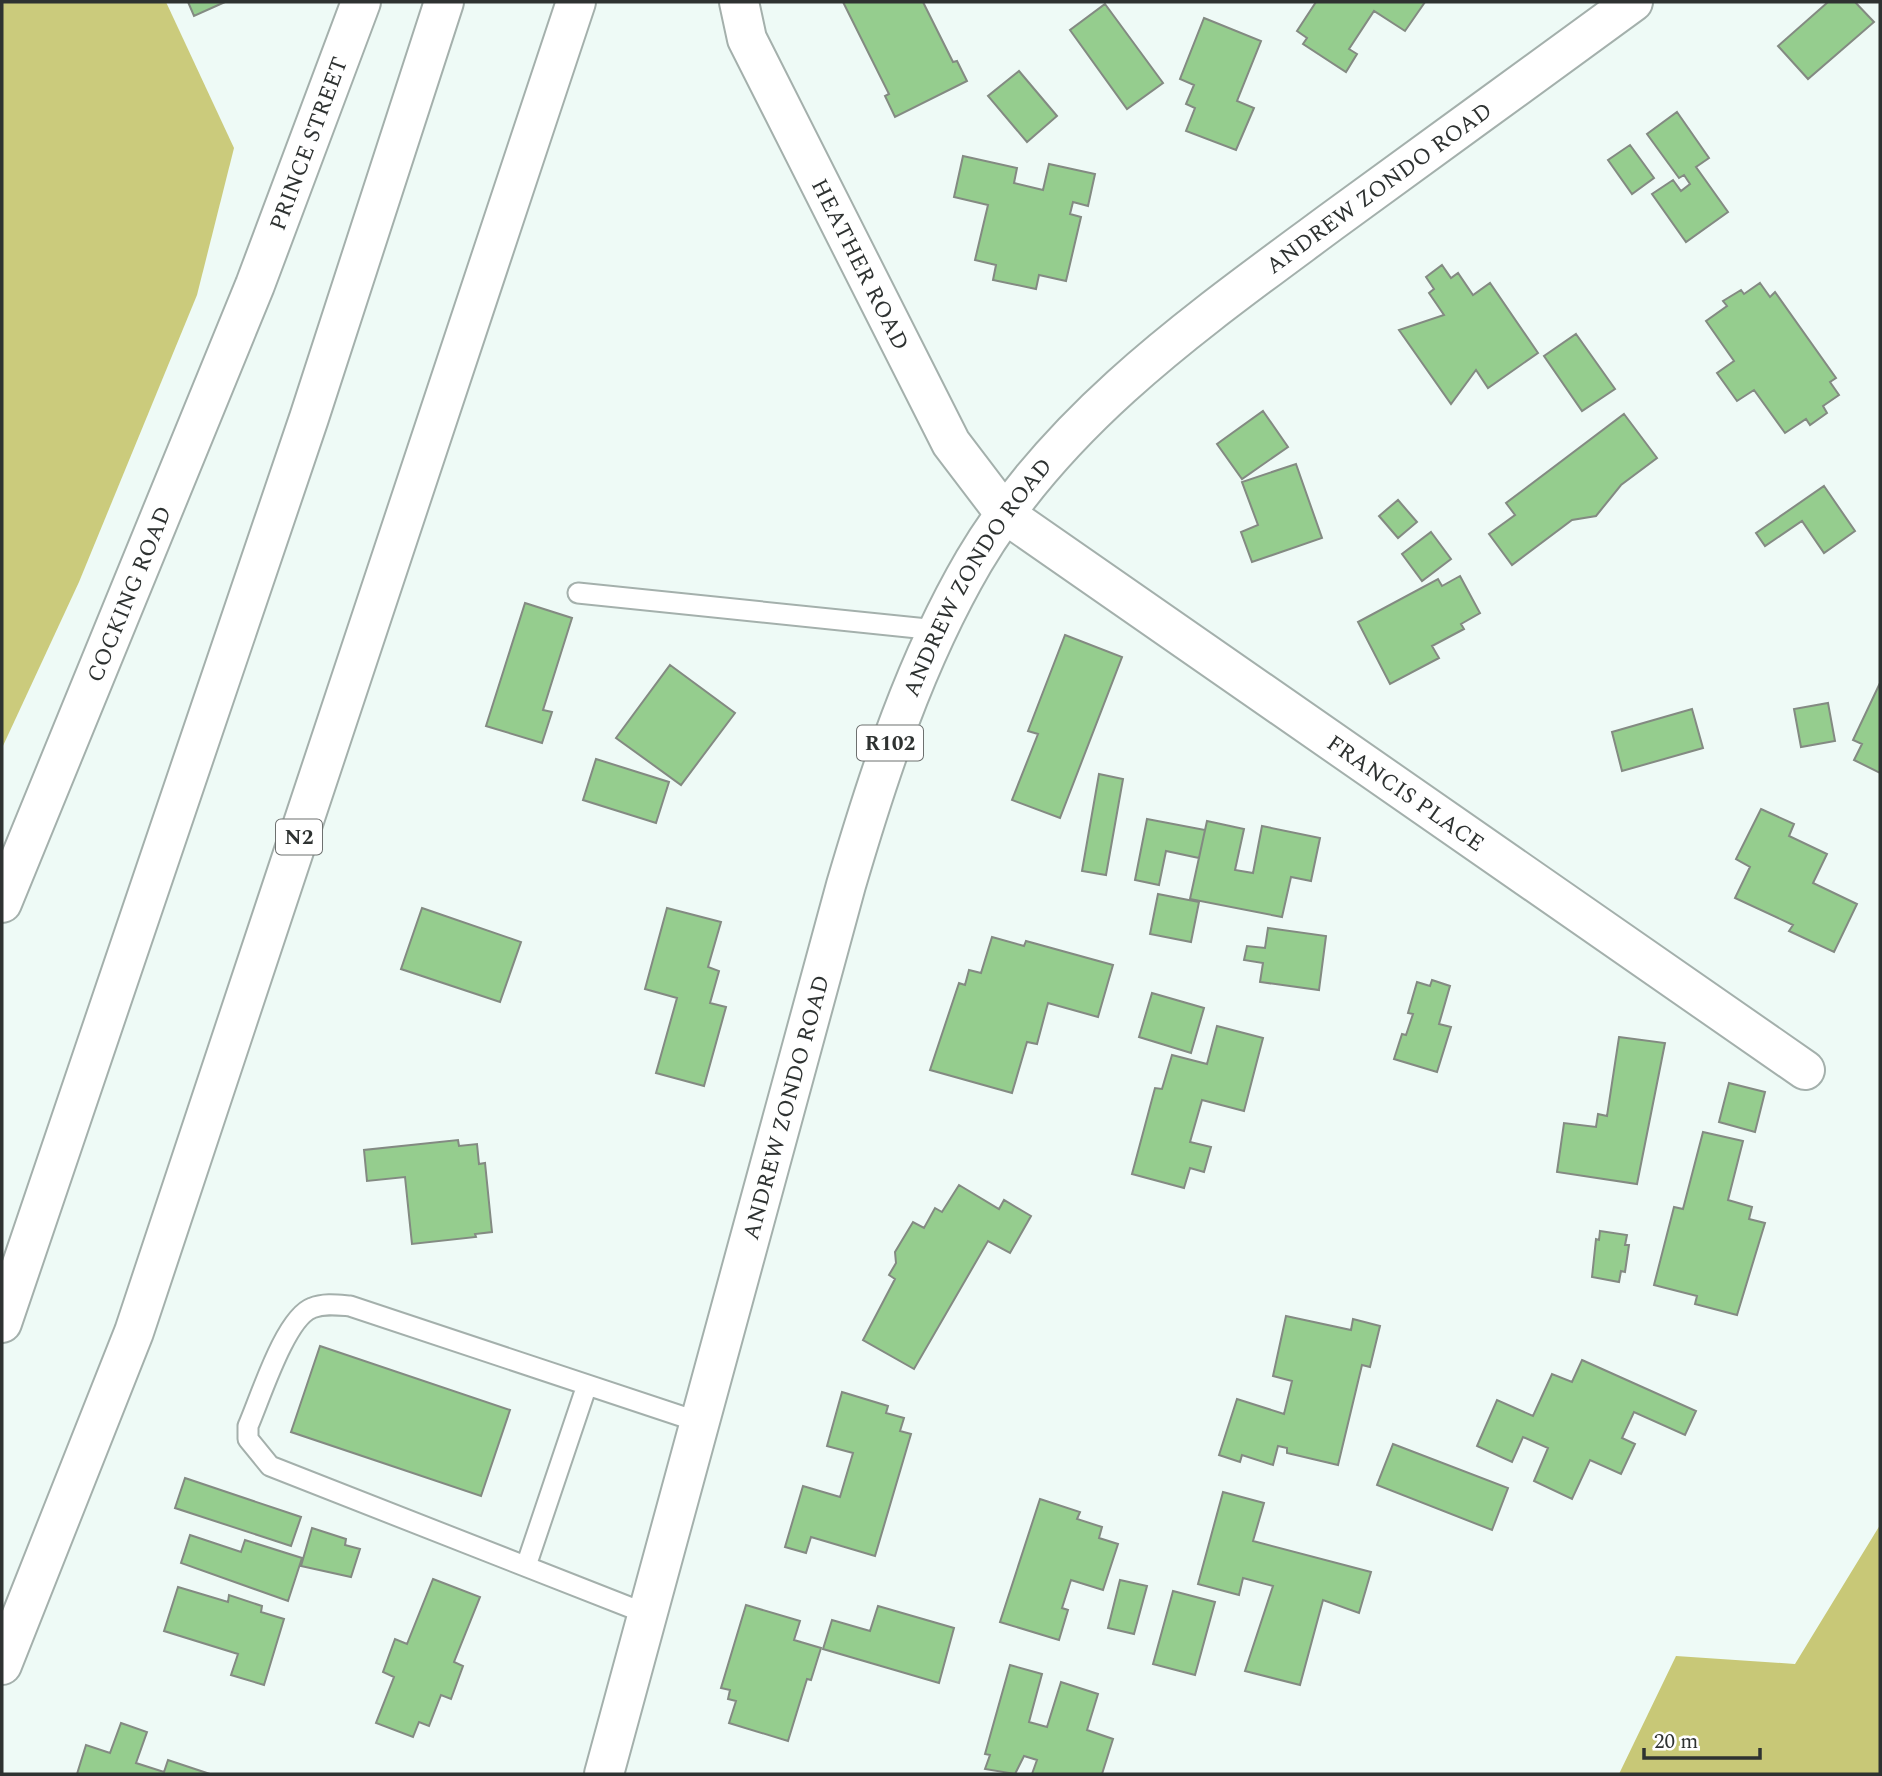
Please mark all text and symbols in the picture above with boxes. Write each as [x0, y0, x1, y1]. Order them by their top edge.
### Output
street label: PRINCE STREET [261, 52, 358, 236]
street label: ANDREW ZONDO ROAD [1259, 94, 1500, 284]
street label: HEATHER ROAD [801, 173, 917, 357]
street label: ANDREW ZONDO ROAD [894, 451, 1062, 703]
street label: COCKING ROAD [78, 501, 182, 688]
road number: R102 [857, 726, 923, 760]
street label: FRANCIS PLACE [1319, 727, 1491, 861]
road number: N2 [276, 820, 322, 854]
street label: ANDREW ZONDO ROAD [734, 971, 840, 1244]
scale bar [1644, 1716, 1759, 1760]
text: 20 m [1654, 1726, 1698, 1758]

